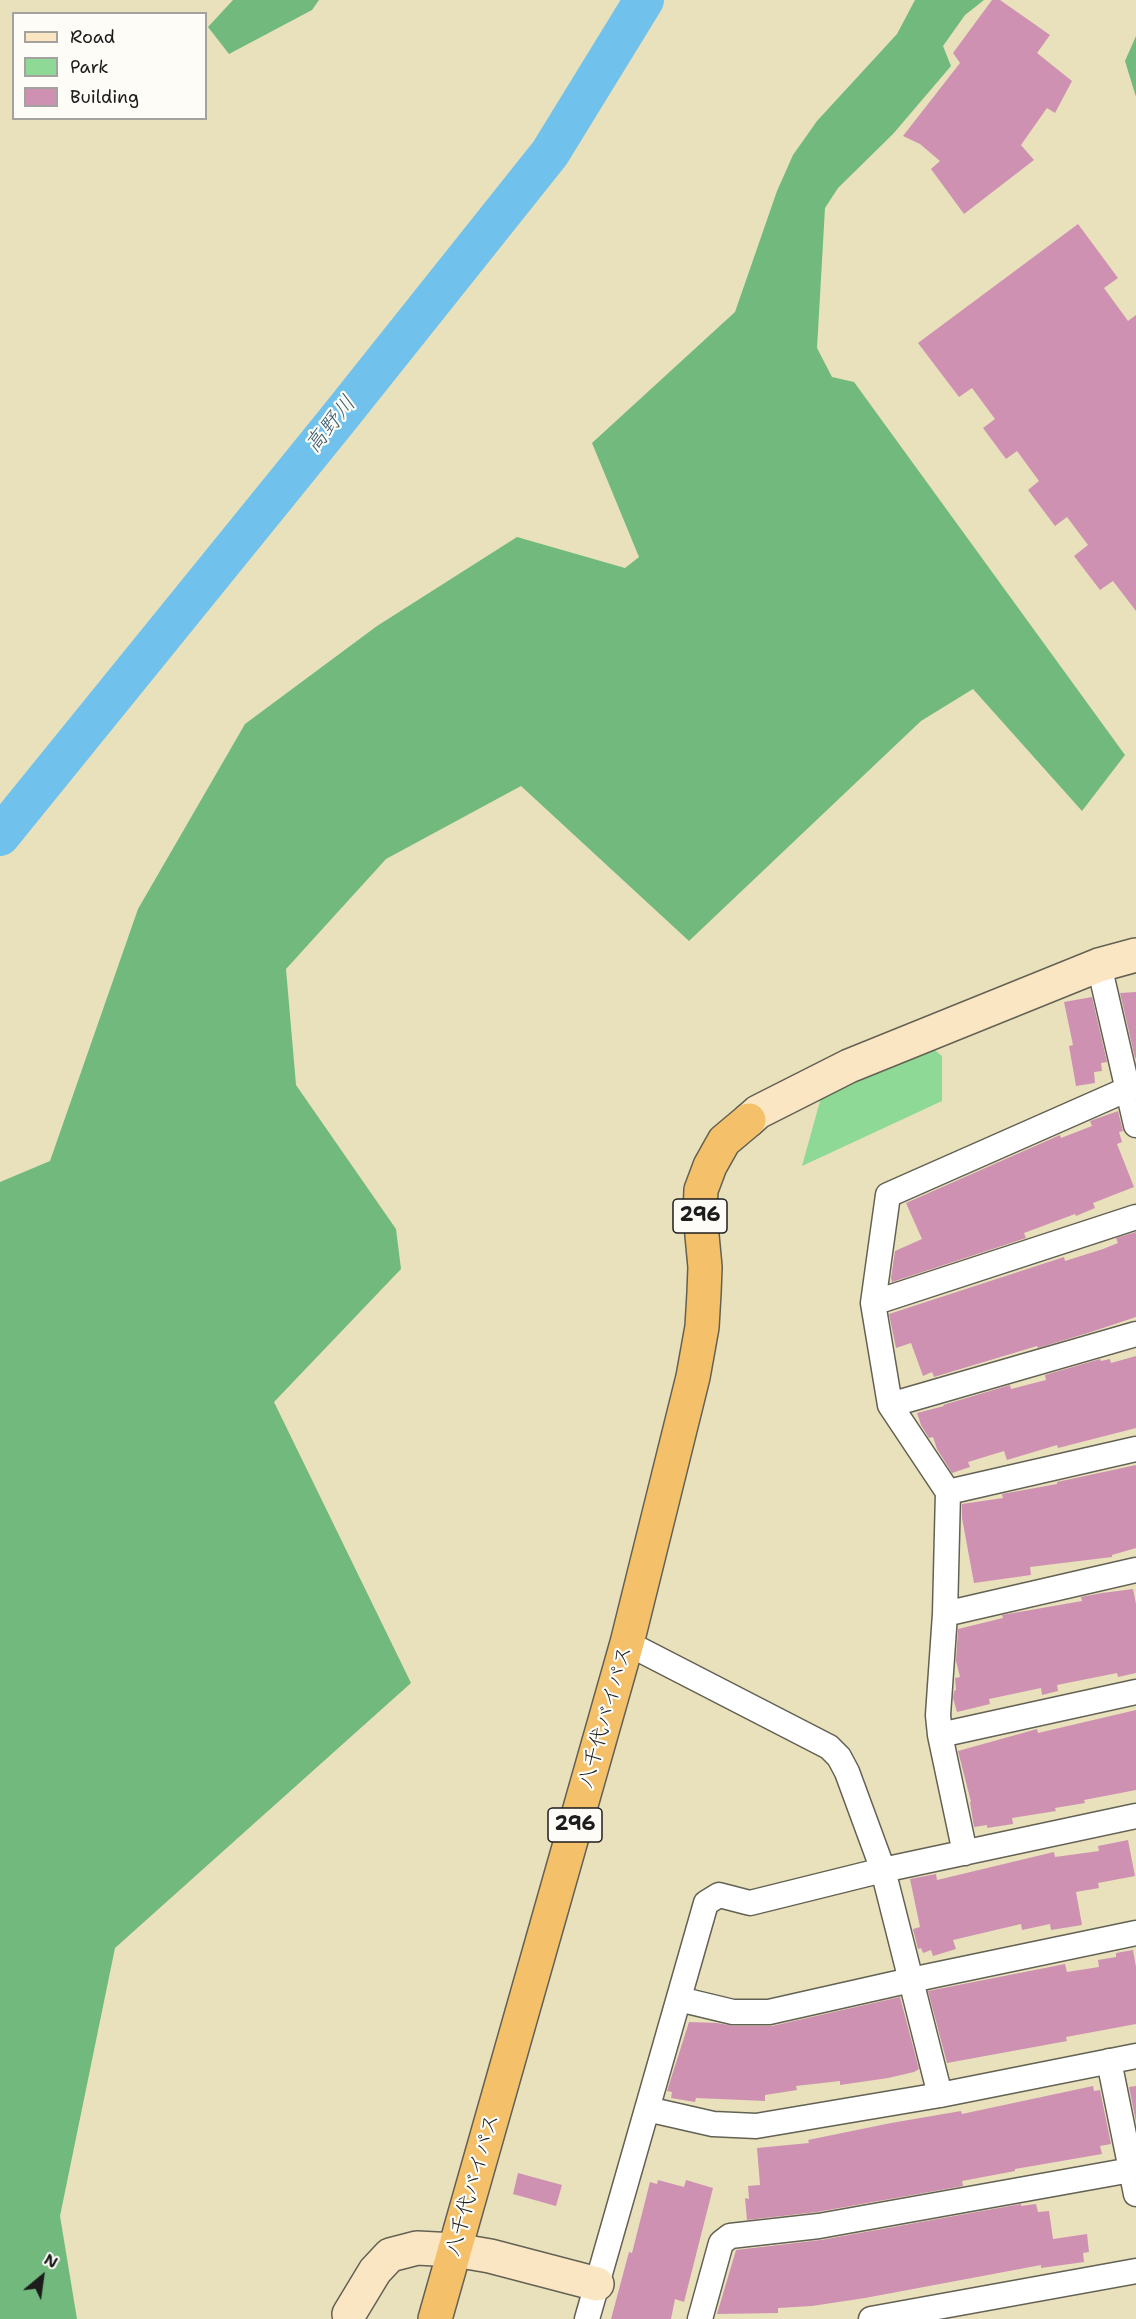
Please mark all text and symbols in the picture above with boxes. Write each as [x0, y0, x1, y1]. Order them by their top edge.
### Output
legend [12, 12, 207, 120]
text: Road [70, 25, 115, 49]
text: Park [70, 55, 109, 79]
text: Building [70, 85, 139, 109]
water label: 高野川 [300, 391, 362, 459]
road number: 296 [673, 1199, 727, 1233]
street label: 八千代バイパス [574, 1643, 638, 1791]
road number: 296 [548, 1808, 602, 1842]
street label: 八千代バイパス [441, 2111, 505, 2259]
north arrow [12, 2247, 72, 2307]
text: N [40, 2249, 62, 2273]

